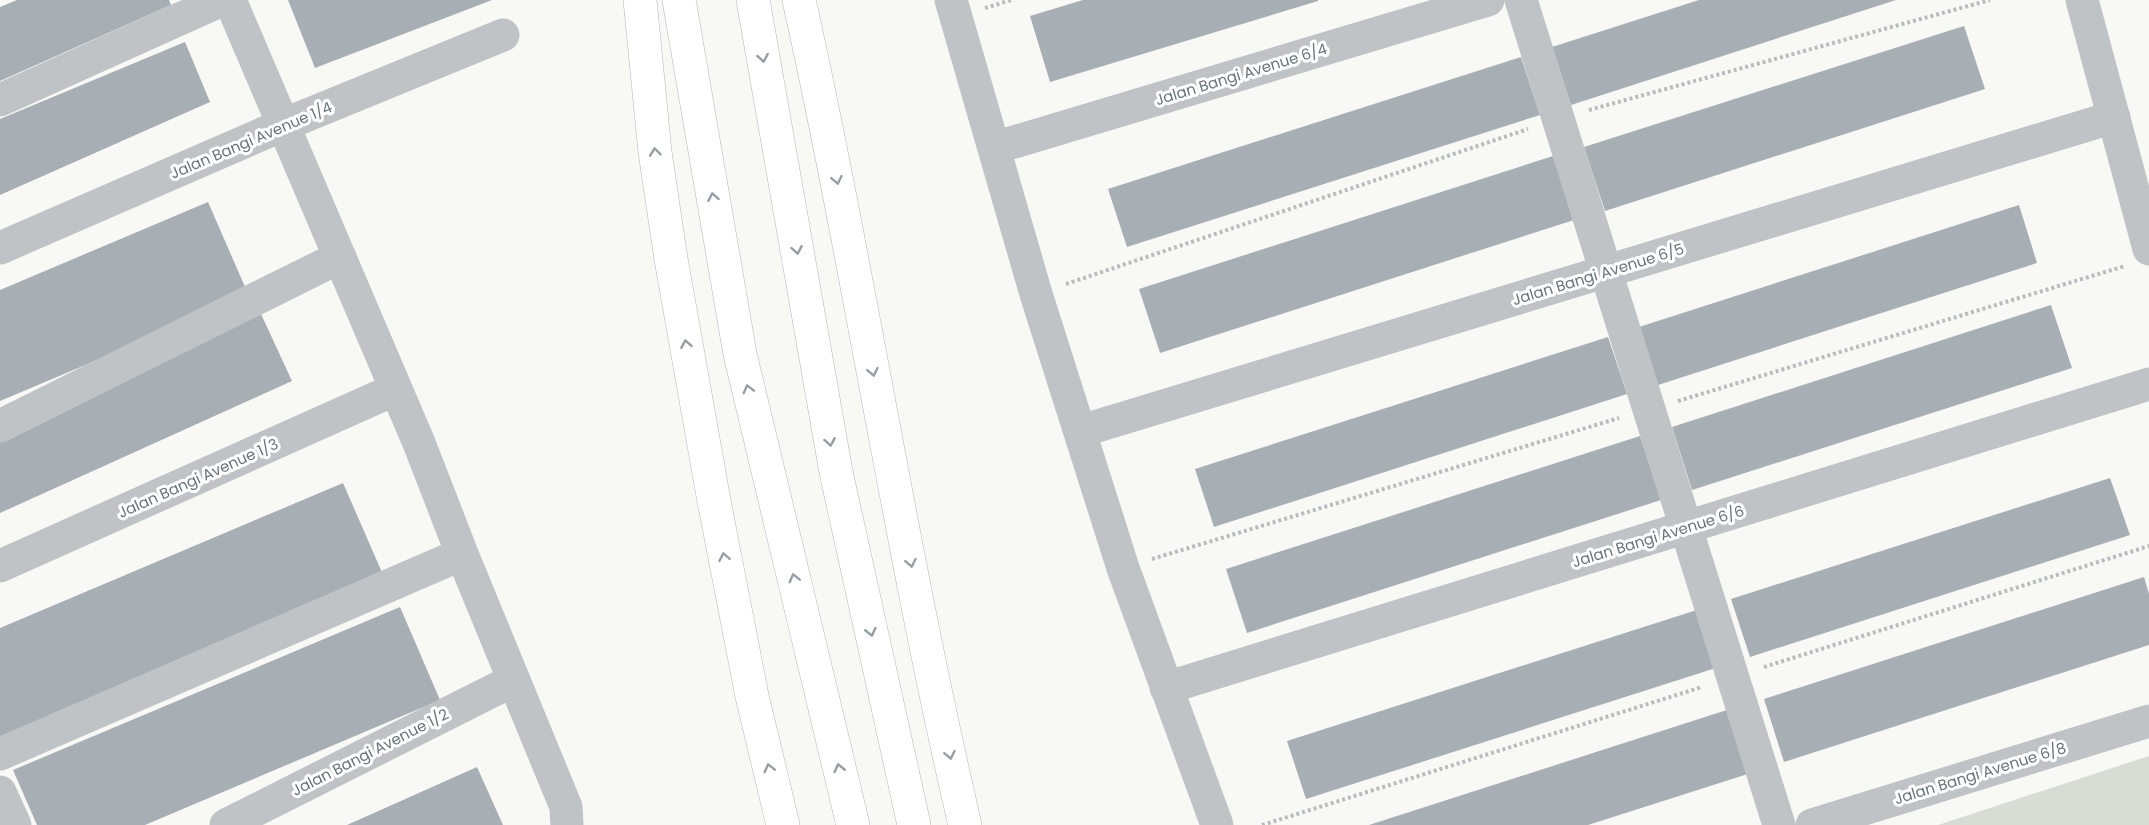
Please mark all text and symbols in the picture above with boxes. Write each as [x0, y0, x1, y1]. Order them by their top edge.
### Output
street label: Jalan Bangi Avenue 6/4 [1152, 38, 1330, 110]
one-way arrow [757, 53, 769, 62]
street label: Jalan Bangi Avenue 1/4 [167, 96, 335, 184]
one-way arrow [649, 147, 662, 156]
one-way arrow [830, 175, 843, 185]
one-way arrow [707, 192, 720, 202]
street label: Jalan Bangi Avenue 6/5 [1509, 238, 1687, 310]
one-way arrow [790, 244, 803, 254]
one-way arrow [680, 340, 693, 350]
one-way arrow [866, 367, 879, 377]
one-way arrow [743, 384, 756, 394]
street label: Jalan Bangi Avenue 1/3 [115, 433, 281, 523]
one-way arrow [824, 437, 836, 446]
street label: Jalan Bangi Avenue 6/6 [1569, 500, 1747, 572]
one-way arrow [718, 552, 731, 562]
one-way arrow [904, 558, 917, 568]
one-way arrow [789, 574, 802, 584]
one-way arrow [864, 627, 877, 637]
street label: Jalan Bangi Avenue 1/2 [288, 703, 452, 801]
street label: Jalan Bangi Avenue 6/8 [1891, 737, 2069, 809]
one-way arrow [942, 749, 955, 759]
one-way arrow [764, 763, 777, 773]
one-way arrow [834, 763, 847, 773]

